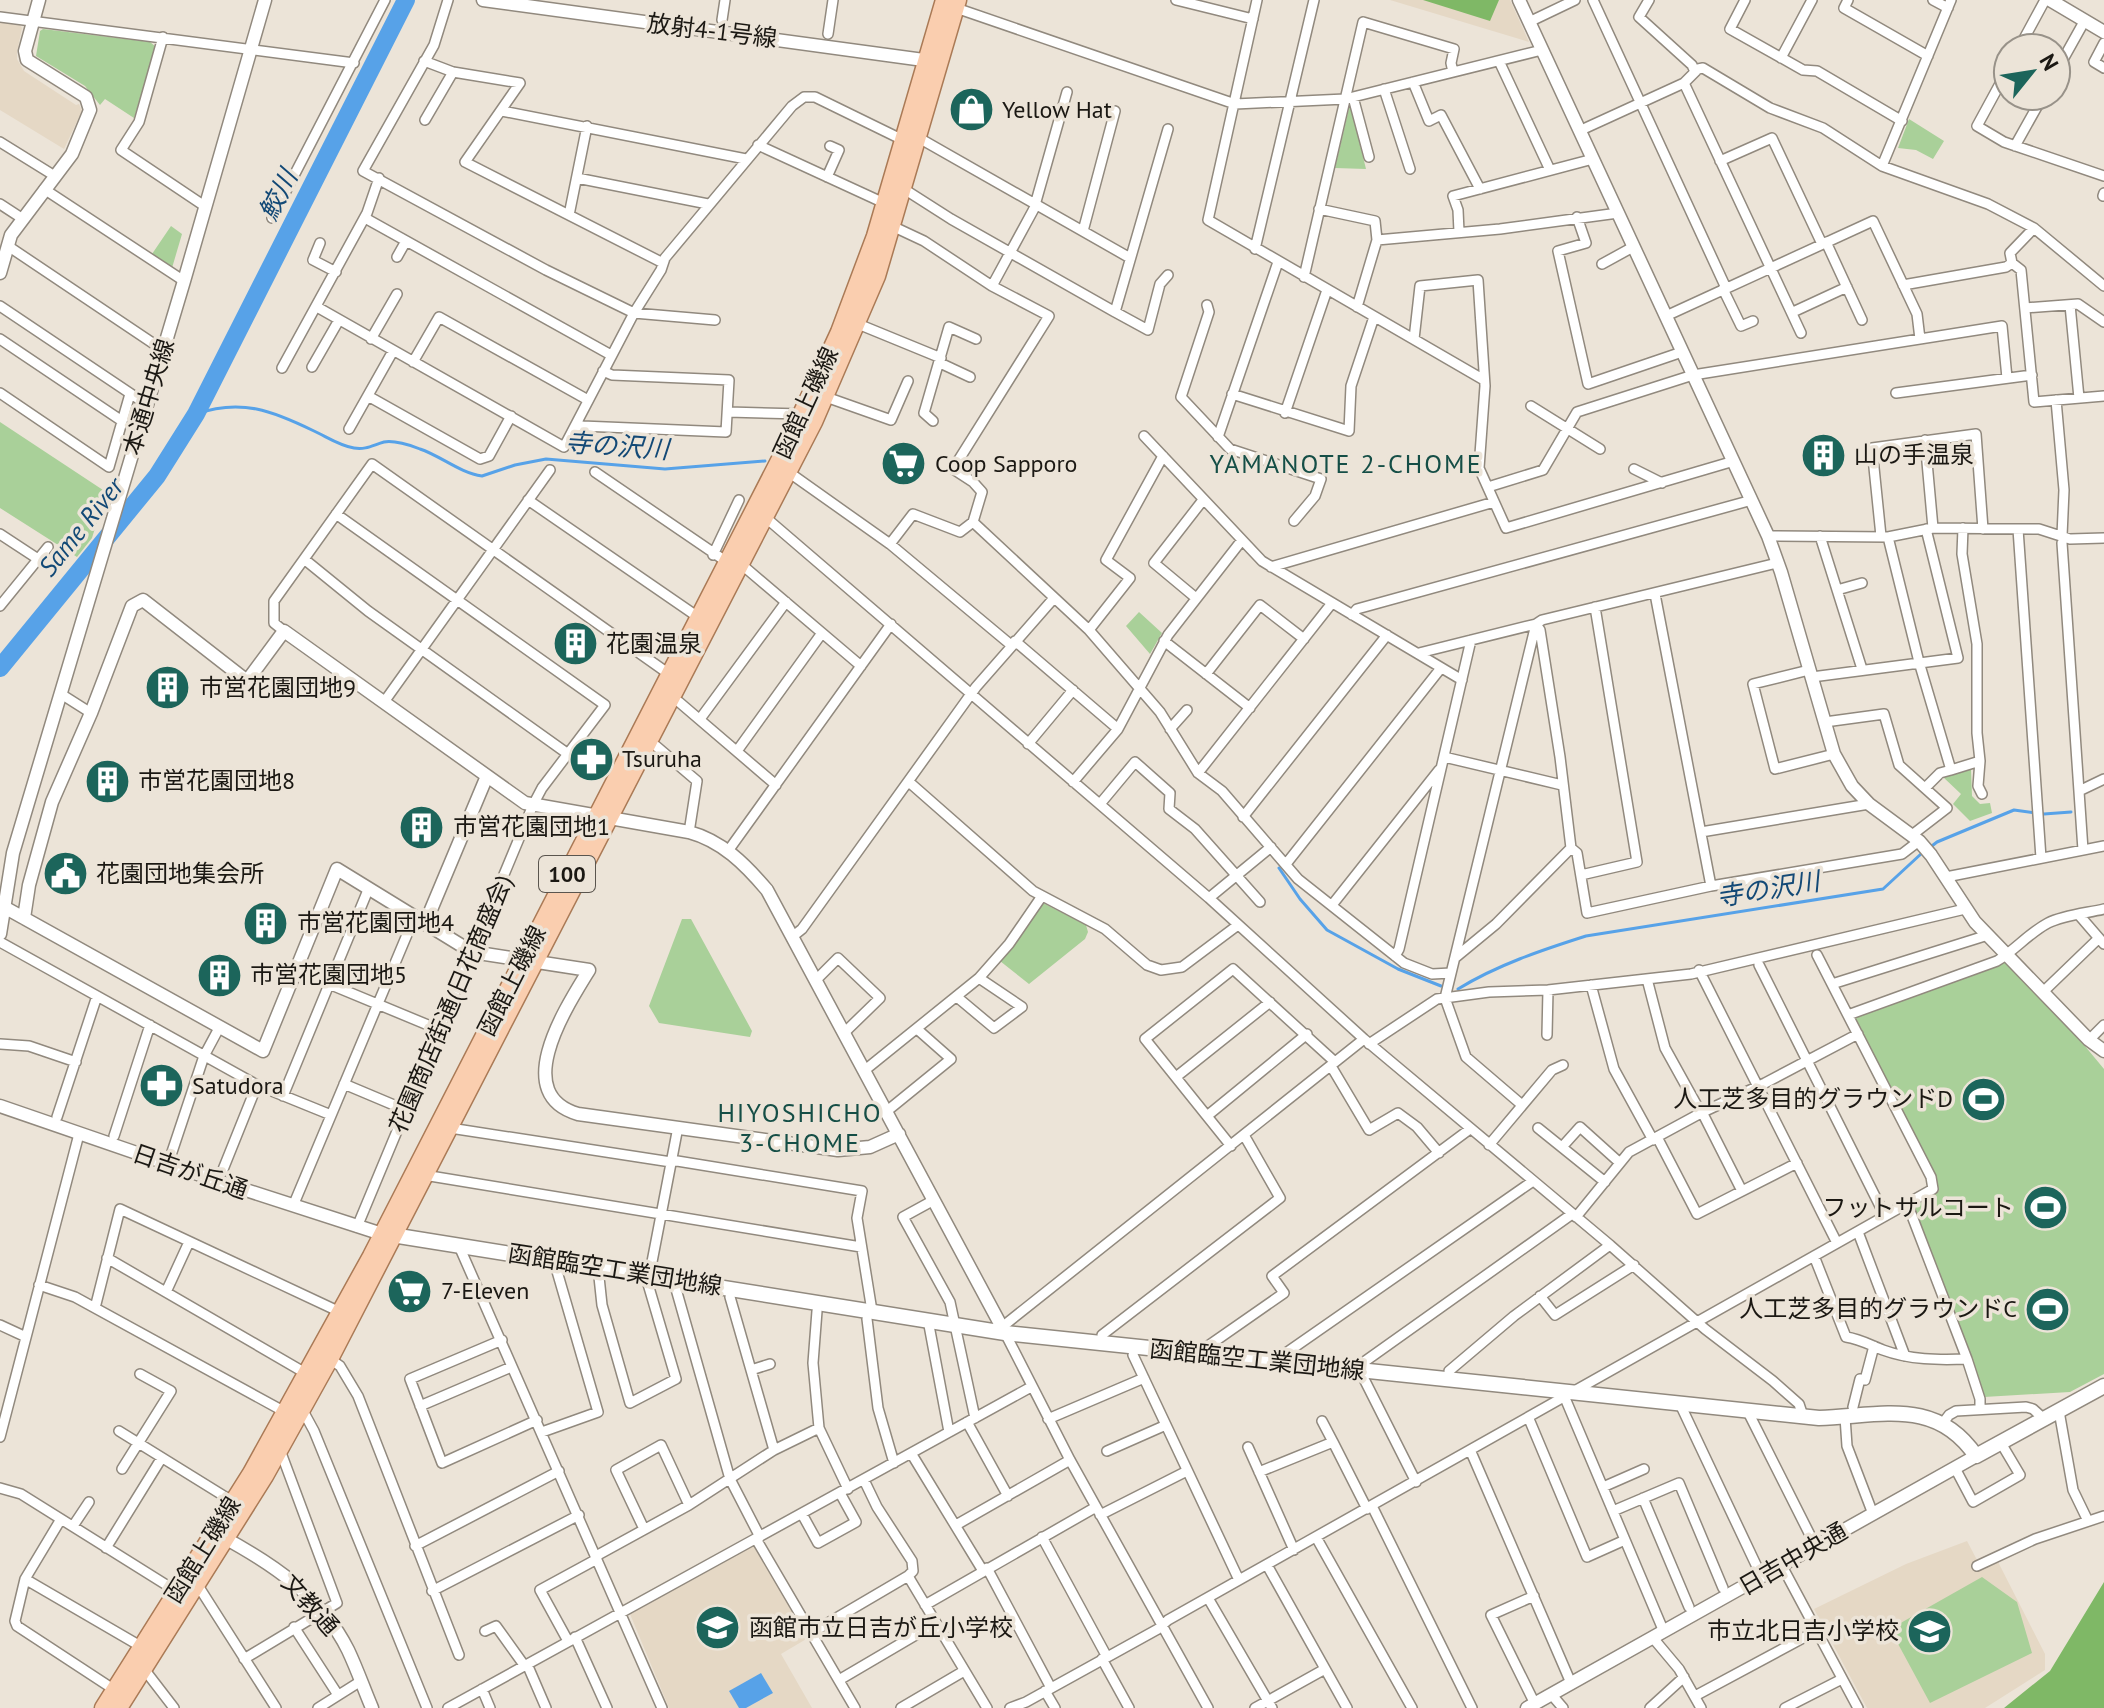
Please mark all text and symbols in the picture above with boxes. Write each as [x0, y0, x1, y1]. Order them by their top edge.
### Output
street label: 放射4-1号線 [645, 7, 779, 54]
north arrow [1992, 32, 2072, 112]
text: N [2034, 49, 2065, 75]
shop icon: Yellow Hat [947, 86, 995, 134]
place label: Yellow Hat [1002, 94, 1112, 125]
water label: 鮫川 [251, 161, 305, 225]
street label: 本通中央線 [116, 335, 181, 459]
street label: 函館上磯線 [766, 342, 845, 464]
water label: 寺の沢川 [564, 425, 673, 466]
building icon: 山の手温泉 [1799, 431, 1847, 479]
place label: 山の手温泉 [1854, 439, 1974, 470]
supermarket icon: Coop Sapporo [880, 440, 928, 488]
district label: YAMANOTE 2-CHOME [1209, 447, 1483, 480]
place label: Coop Sapporo [935, 448, 1078, 479]
water label: Same River [31, 470, 131, 583]
building icon: 花園温泉 [551, 620, 599, 668]
place label: 花園温泉 [606, 628, 702, 659]
building icon: 市営花園団地9 [144, 664, 192, 712]
place label: 市営花園団地9 [199, 672, 356, 703]
pharmacy icon: Tsuruha [567, 735, 615, 783]
place label: Tsuruha [622, 743, 702, 774]
building icon: 市営花園団地8 [83, 757, 131, 805]
place label: 市営花園団地8 [138, 765, 295, 796]
building icon: 市営花園団地1 [398, 803, 446, 851]
place label: 市営花園団地1 [453, 811, 610, 842]
public building icon: 花園団地集会所 [41, 850, 89, 898]
road number: 100 [539, 856, 595, 892]
place label: 花園団地集会所 [96, 858, 264, 889]
water label: 寺の沢川 [1714, 864, 1825, 913]
street label: 花園商店街通(日花商盛会) [382, 870, 519, 1138]
building icon: 市営花園団地4 [242, 899, 290, 947]
place label: 市営花園団地4 [297, 907, 454, 938]
street label: 函館上磯線 [471, 920, 553, 1041]
building icon: 市営花園団地5 [195, 951, 243, 999]
place label: 市営花園団地5 [250, 959, 407, 990]
pharmacy icon: Satudora [137, 1062, 185, 1110]
place label: Satudora [192, 1070, 284, 1101]
sports icon: 人工芝多目的グラウンドD [1960, 1075, 2008, 1123]
place label: 人工芝多目的グラウンドD [1673, 1083, 1953, 1114]
district label: HIYOSHICHO 3-CHOME [717, 1096, 883, 1159]
street label: 日吉が丘通 [128, 1137, 252, 1206]
sports icon: フットサルコート [2021, 1184, 2069, 1232]
place label: フットサルコート [1822, 1192, 2014, 1223]
street label: 函館臨空工業団地線 [506, 1237, 724, 1302]
supermarket icon: 7-Eleven [386, 1267, 434, 1315]
place label: 7-Eleven [441, 1275, 529, 1306]
sports icon: 人工芝多目的グラウンドC [2024, 1285, 2072, 1333]
place label: 人工芝多目的グラウンドC [1739, 1293, 2017, 1324]
street label: 函館臨空工業団地線 [1148, 1333, 1366, 1386]
street label: 函館上磯線 [158, 1491, 248, 1609]
street label: 日吉中央通 [1733, 1515, 1852, 1602]
street label: 文教通 [275, 1568, 346, 1642]
school or university icon: 函館市立日吉が丘小学校 [694, 1604, 742, 1652]
school or university icon: 市立北日吉小学校 [1906, 1607, 1954, 1655]
place label: 函館市立日吉が丘小学校 [749, 1612, 1013, 1643]
place label: 市立北日吉小学校 [1707, 1615, 1899, 1646]

